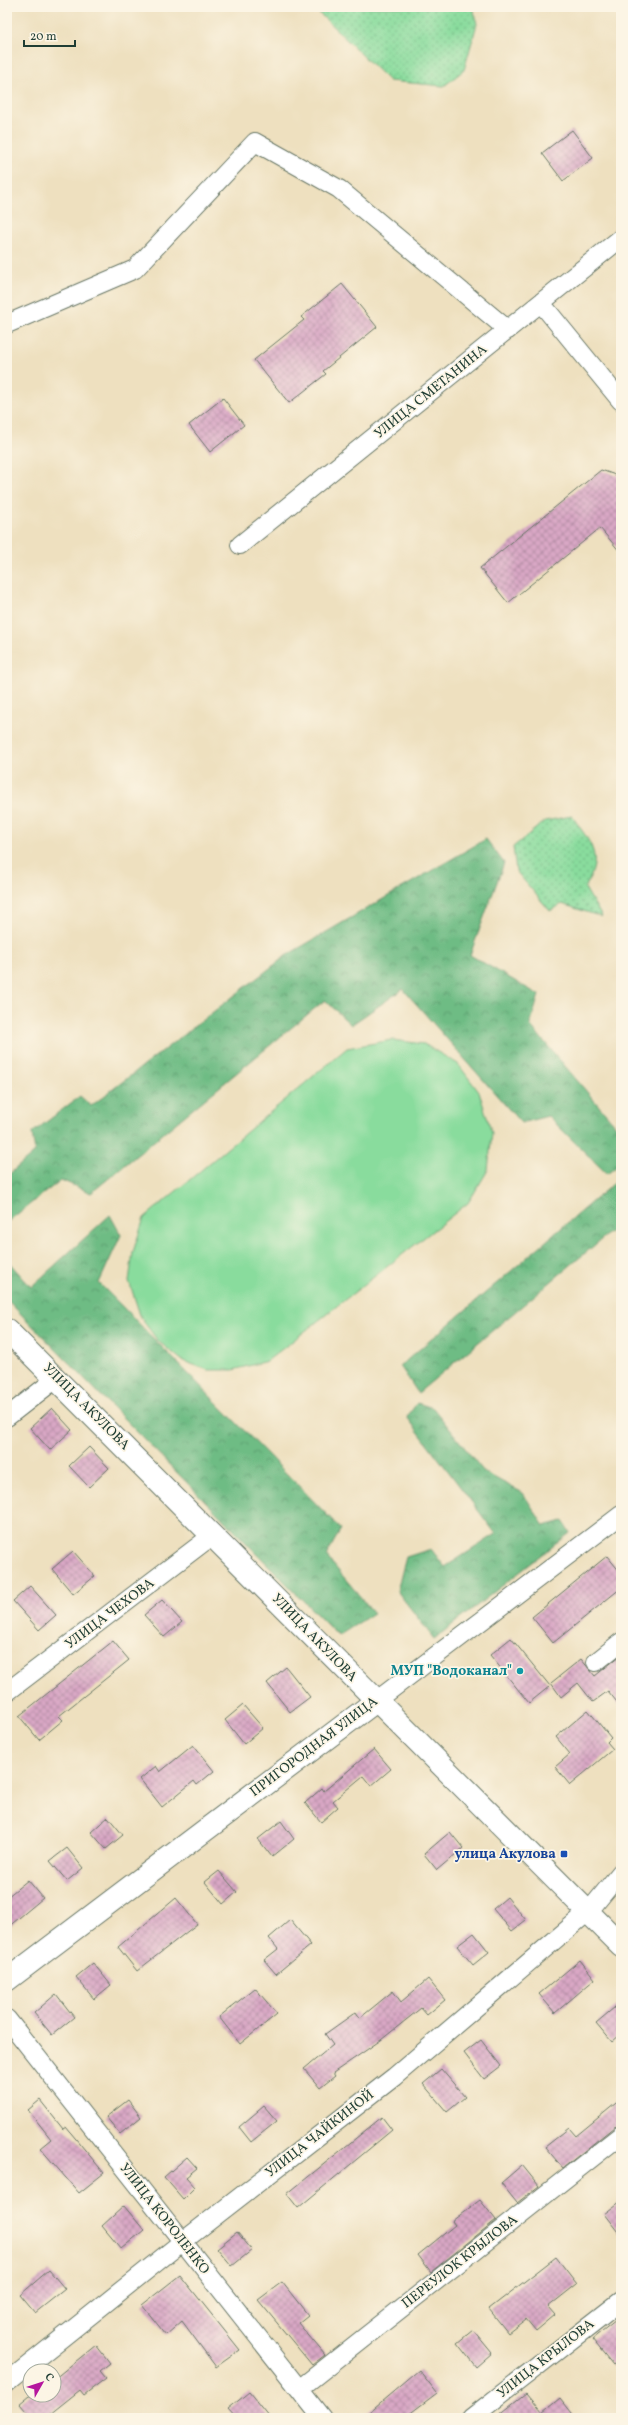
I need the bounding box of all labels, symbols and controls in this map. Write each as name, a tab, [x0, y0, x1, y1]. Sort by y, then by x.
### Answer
scale bar	[24, 22, 75, 48]
text: 20 m	[30, 29, 57, 45]
street label: УЛИЦА СМЕТАНИНА	[371, 340, 492, 443]
street label: УЛИЦА АКУЛОВА	[38, 1359, 134, 1455]
street label: УЛИЦА ЧЕХОВА	[61, 1574, 159, 1654]
street label: УЛИЦА АКУЛОВА	[267, 1590, 361, 1686]
place label: МУП "Водоканал"	[391, 1662, 512, 1681]
marker: МУП "Водоканал"	[515, 1666, 525, 1676]
street label: ПРИГОРОДНАЯ УЛИЦА	[246, 1692, 382, 1801]
place label: улица Акулова	[454, 1845, 556, 1864]
marker: улица Акулова	[559, 1849, 569, 1859]
street label: УЛИЦА ЧАЙКИНОЙ	[261, 2085, 378, 2182]
street label: УЛИЦА КОРОЛЕНКО	[115, 2159, 213, 2279]
street label: ПЕРЕУЛОК КРЫЛОВА	[398, 2211, 522, 2313]
street label: УЛИЦА КРЫЛОВА	[493, 2315, 599, 2403]
north arrow	[22, 2363, 62, 2403]
text: С	[41, 2370, 57, 2385]

